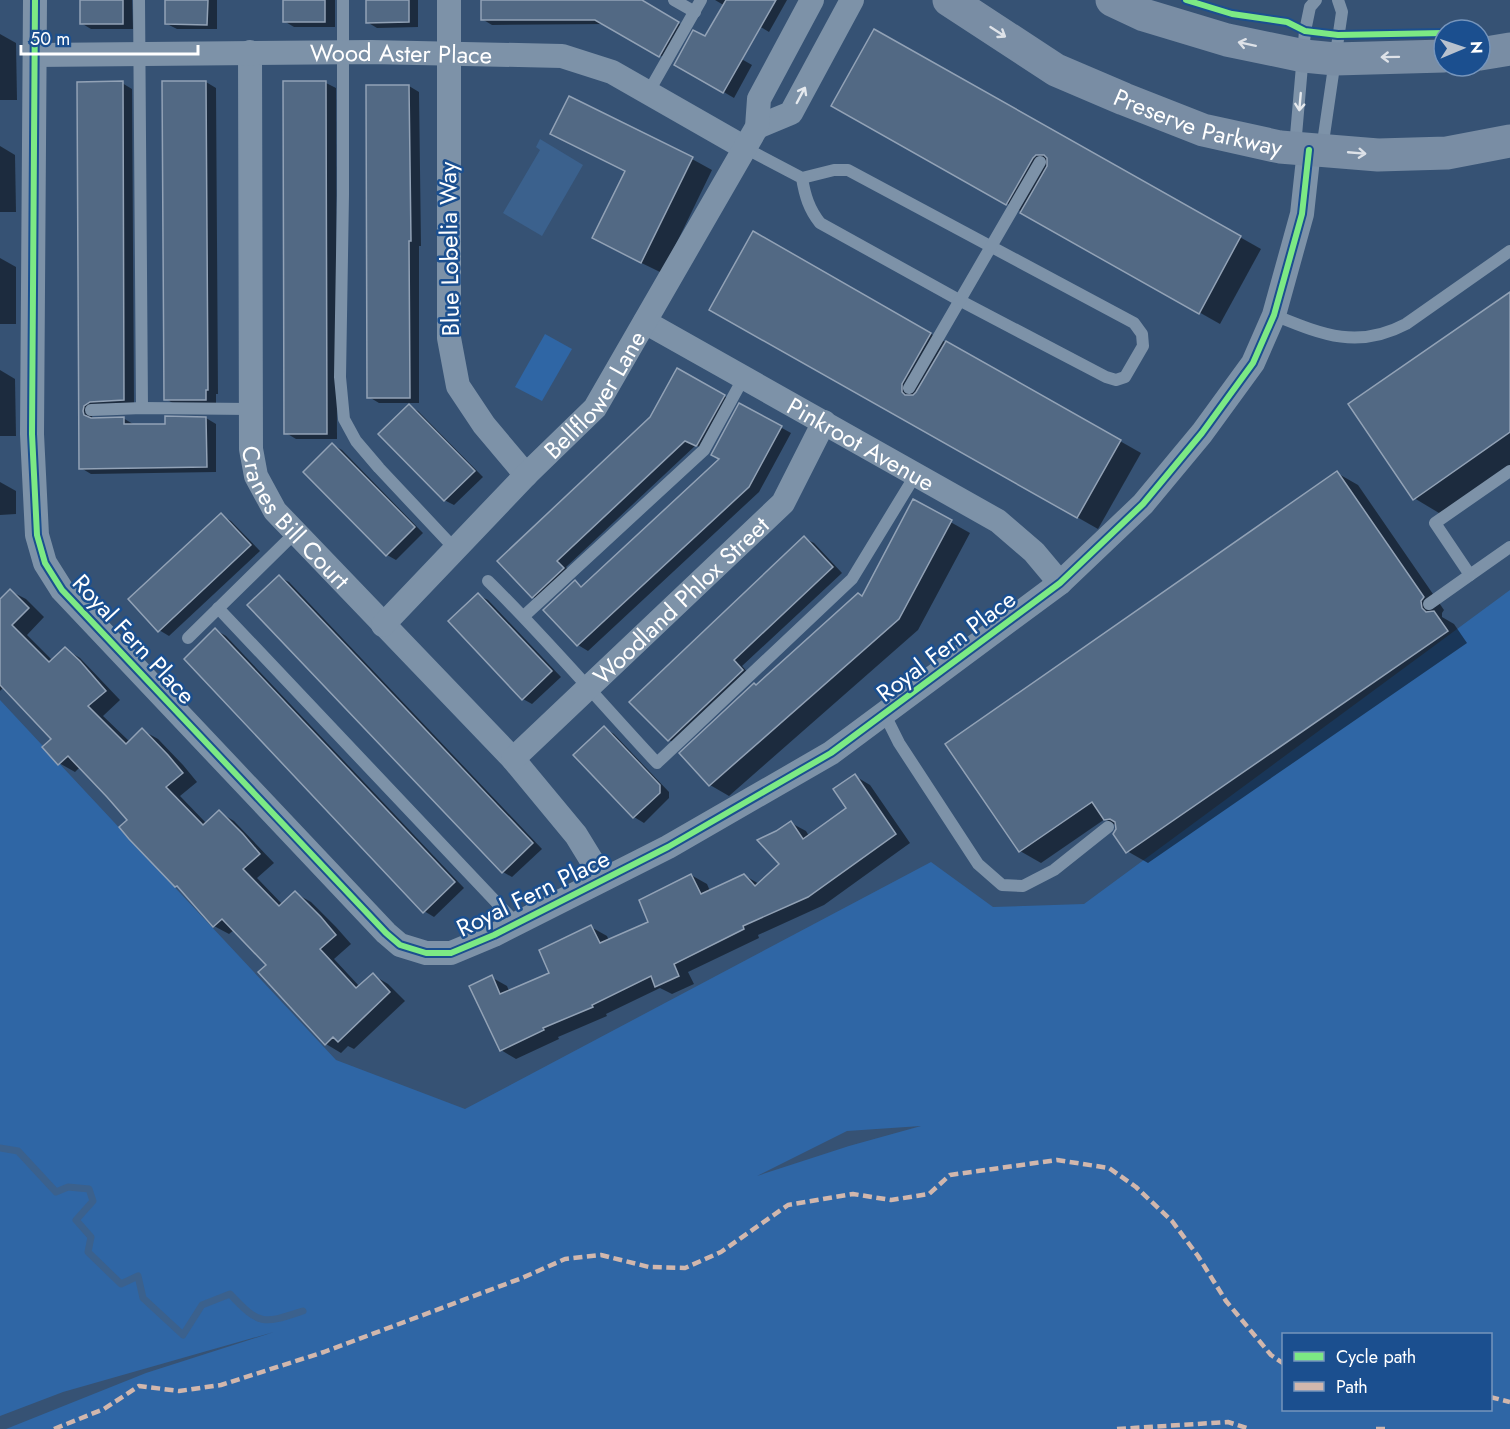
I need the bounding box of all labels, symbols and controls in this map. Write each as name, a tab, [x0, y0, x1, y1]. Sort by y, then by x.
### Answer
scale bar	[21, 18, 198, 56]
north arrow	[1432, 18, 1492, 78]
text: 50 m	[30, 26, 70, 52]
one-way arrow	[989, 26, 1006, 38]
street label: Wood Aster Place	[310, 34, 492, 72]
one-way arrow	[1237, 38, 1257, 49]
text: N	[1465, 41, 1488, 54]
one-way arrow	[1380, 52, 1400, 63]
street label: Preserve Parkway	[1108, 79, 1286, 165]
one-way arrow	[796, 86, 807, 104]
one-way arrow	[1294, 92, 1305, 112]
one-way arrow	[1346, 148, 1366, 159]
street label: Blue Lobelia Way	[430, 161, 468, 337]
street label: Bellflower Lane	[535, 324, 654, 467]
street label: Pinkroot Avenue	[781, 388, 941, 499]
street label: Cranes Bill Court	[233, 443, 358, 597]
street label: Woodland Phlox Street	[585, 508, 777, 692]
street label: Royal Fern Place	[64, 566, 204, 712]
street label: Royal Fern Place	[869, 582, 1023, 710]
street label: Royal Fern Place	[450, 841, 616, 945]
legend	[1282, 1333, 1492, 1411]
text: Cycle path	[1336, 1344, 1416, 1370]
text: Path	[1336, 1374, 1368, 1400]

